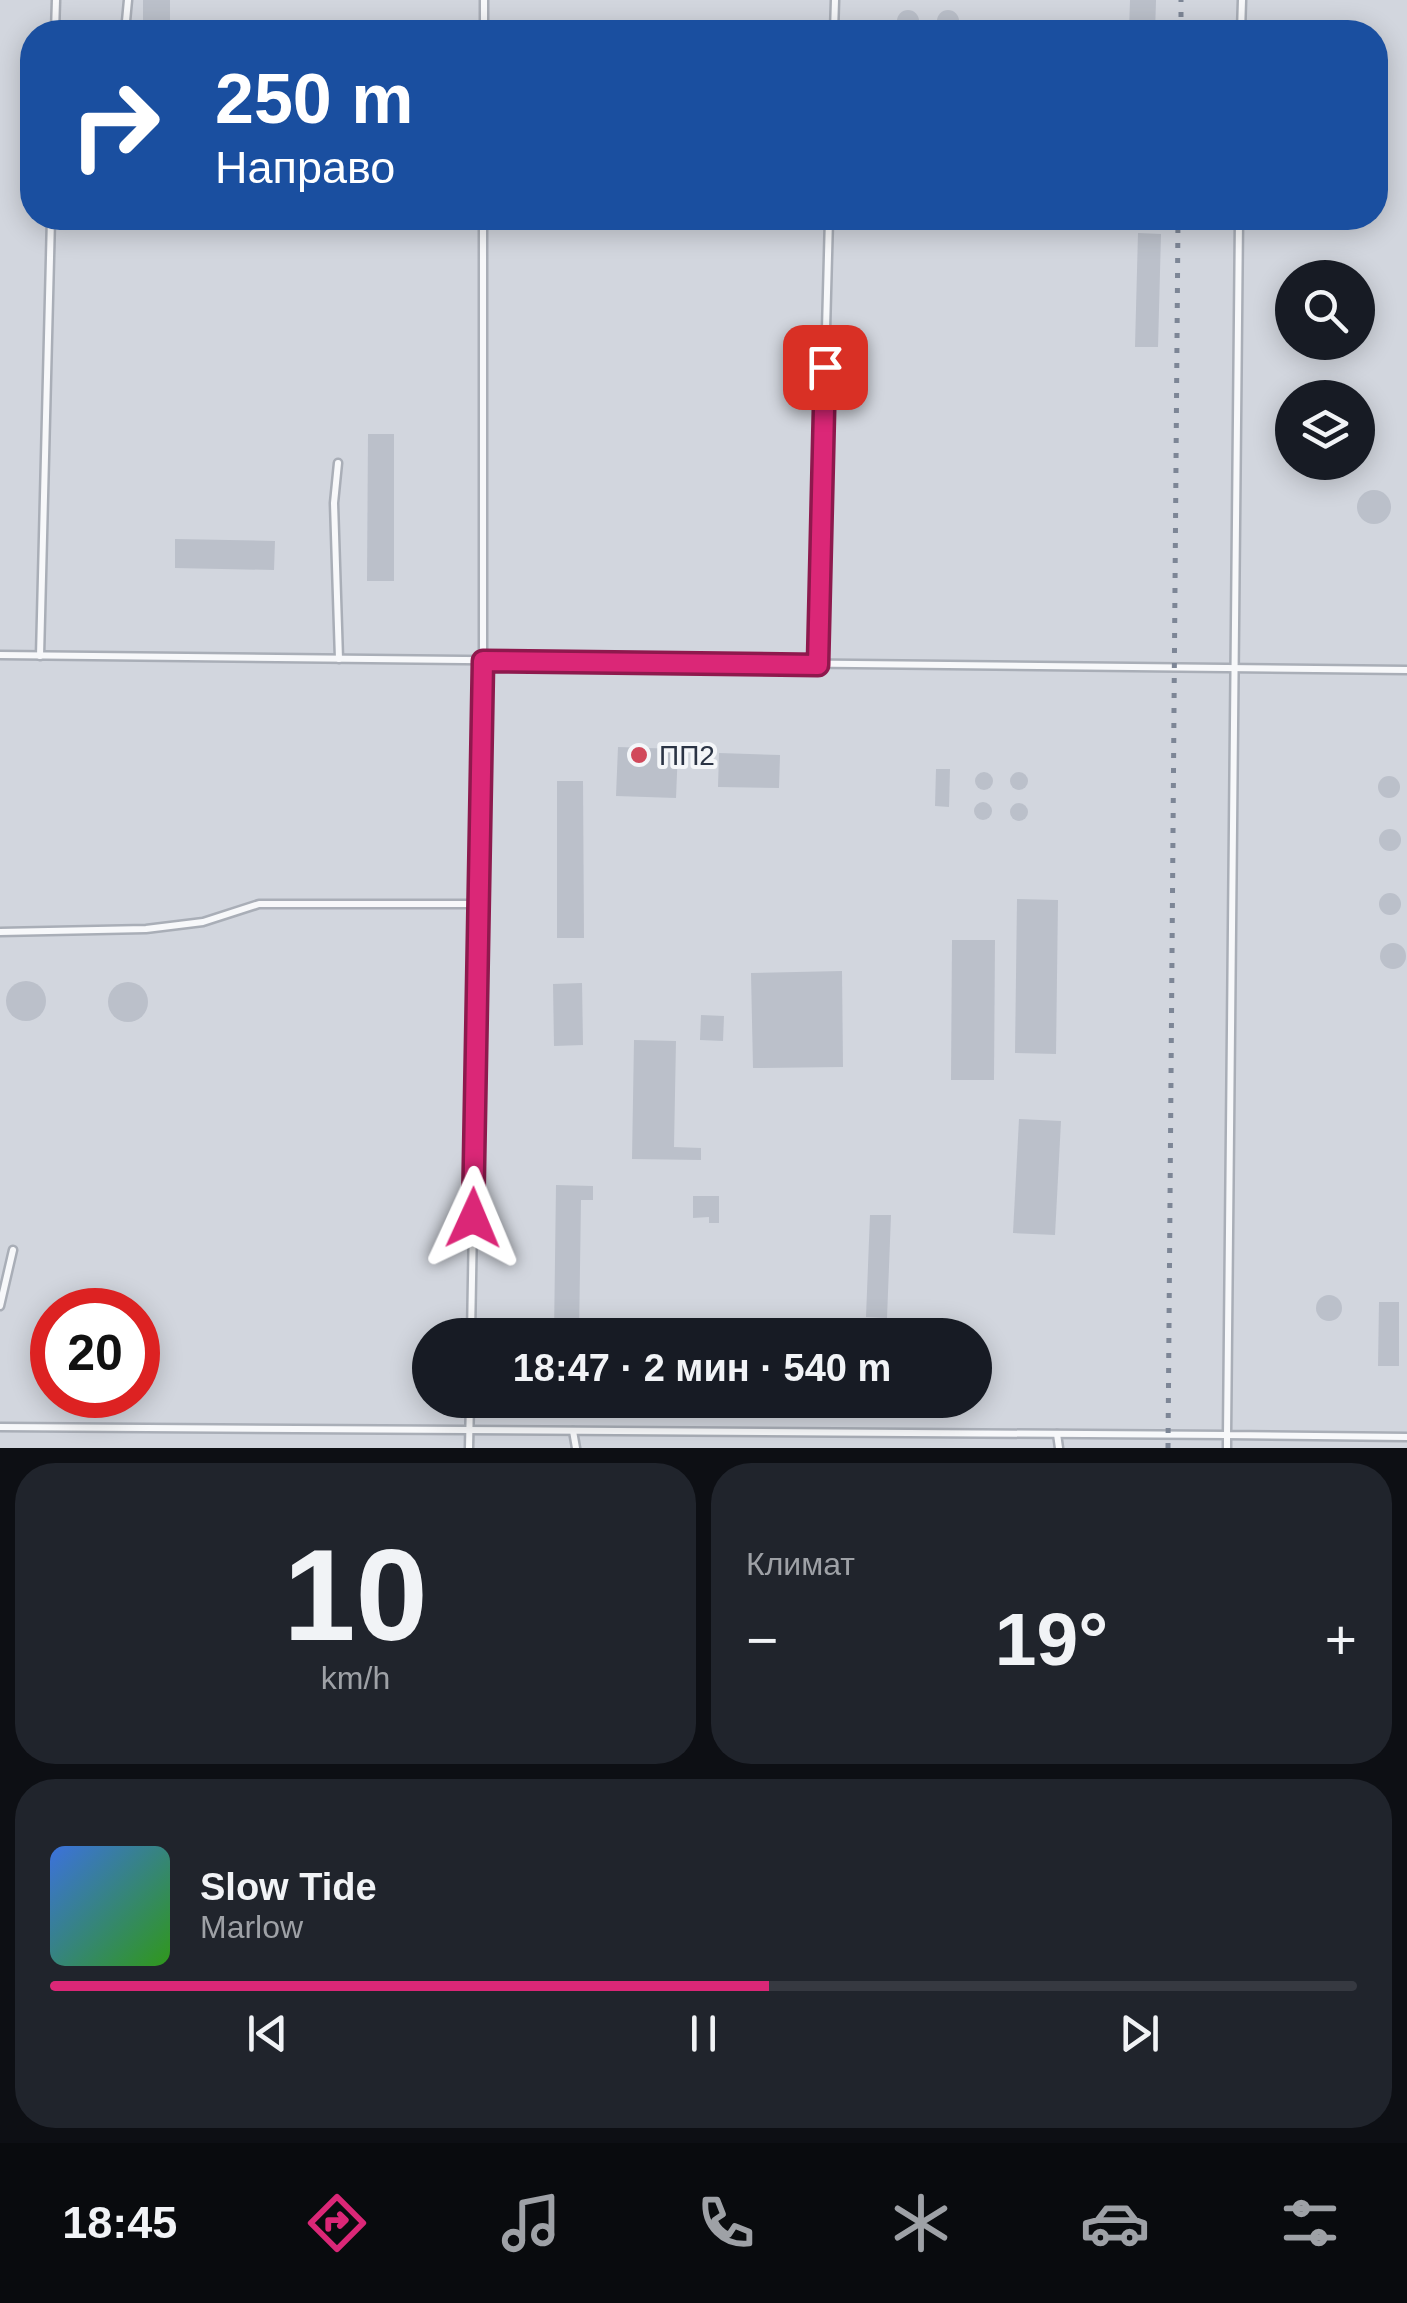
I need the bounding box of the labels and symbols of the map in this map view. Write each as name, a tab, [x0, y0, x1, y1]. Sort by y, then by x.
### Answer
pin	[783, 325, 868, 410]
place label: ПП2	[659, 740, 715, 771]
marker: ПП2	[628, 744, 650, 766]
position arrow	[421, 1166, 525, 1270]
speed limit sign: 20	[30, 1288, 160, 1418]

